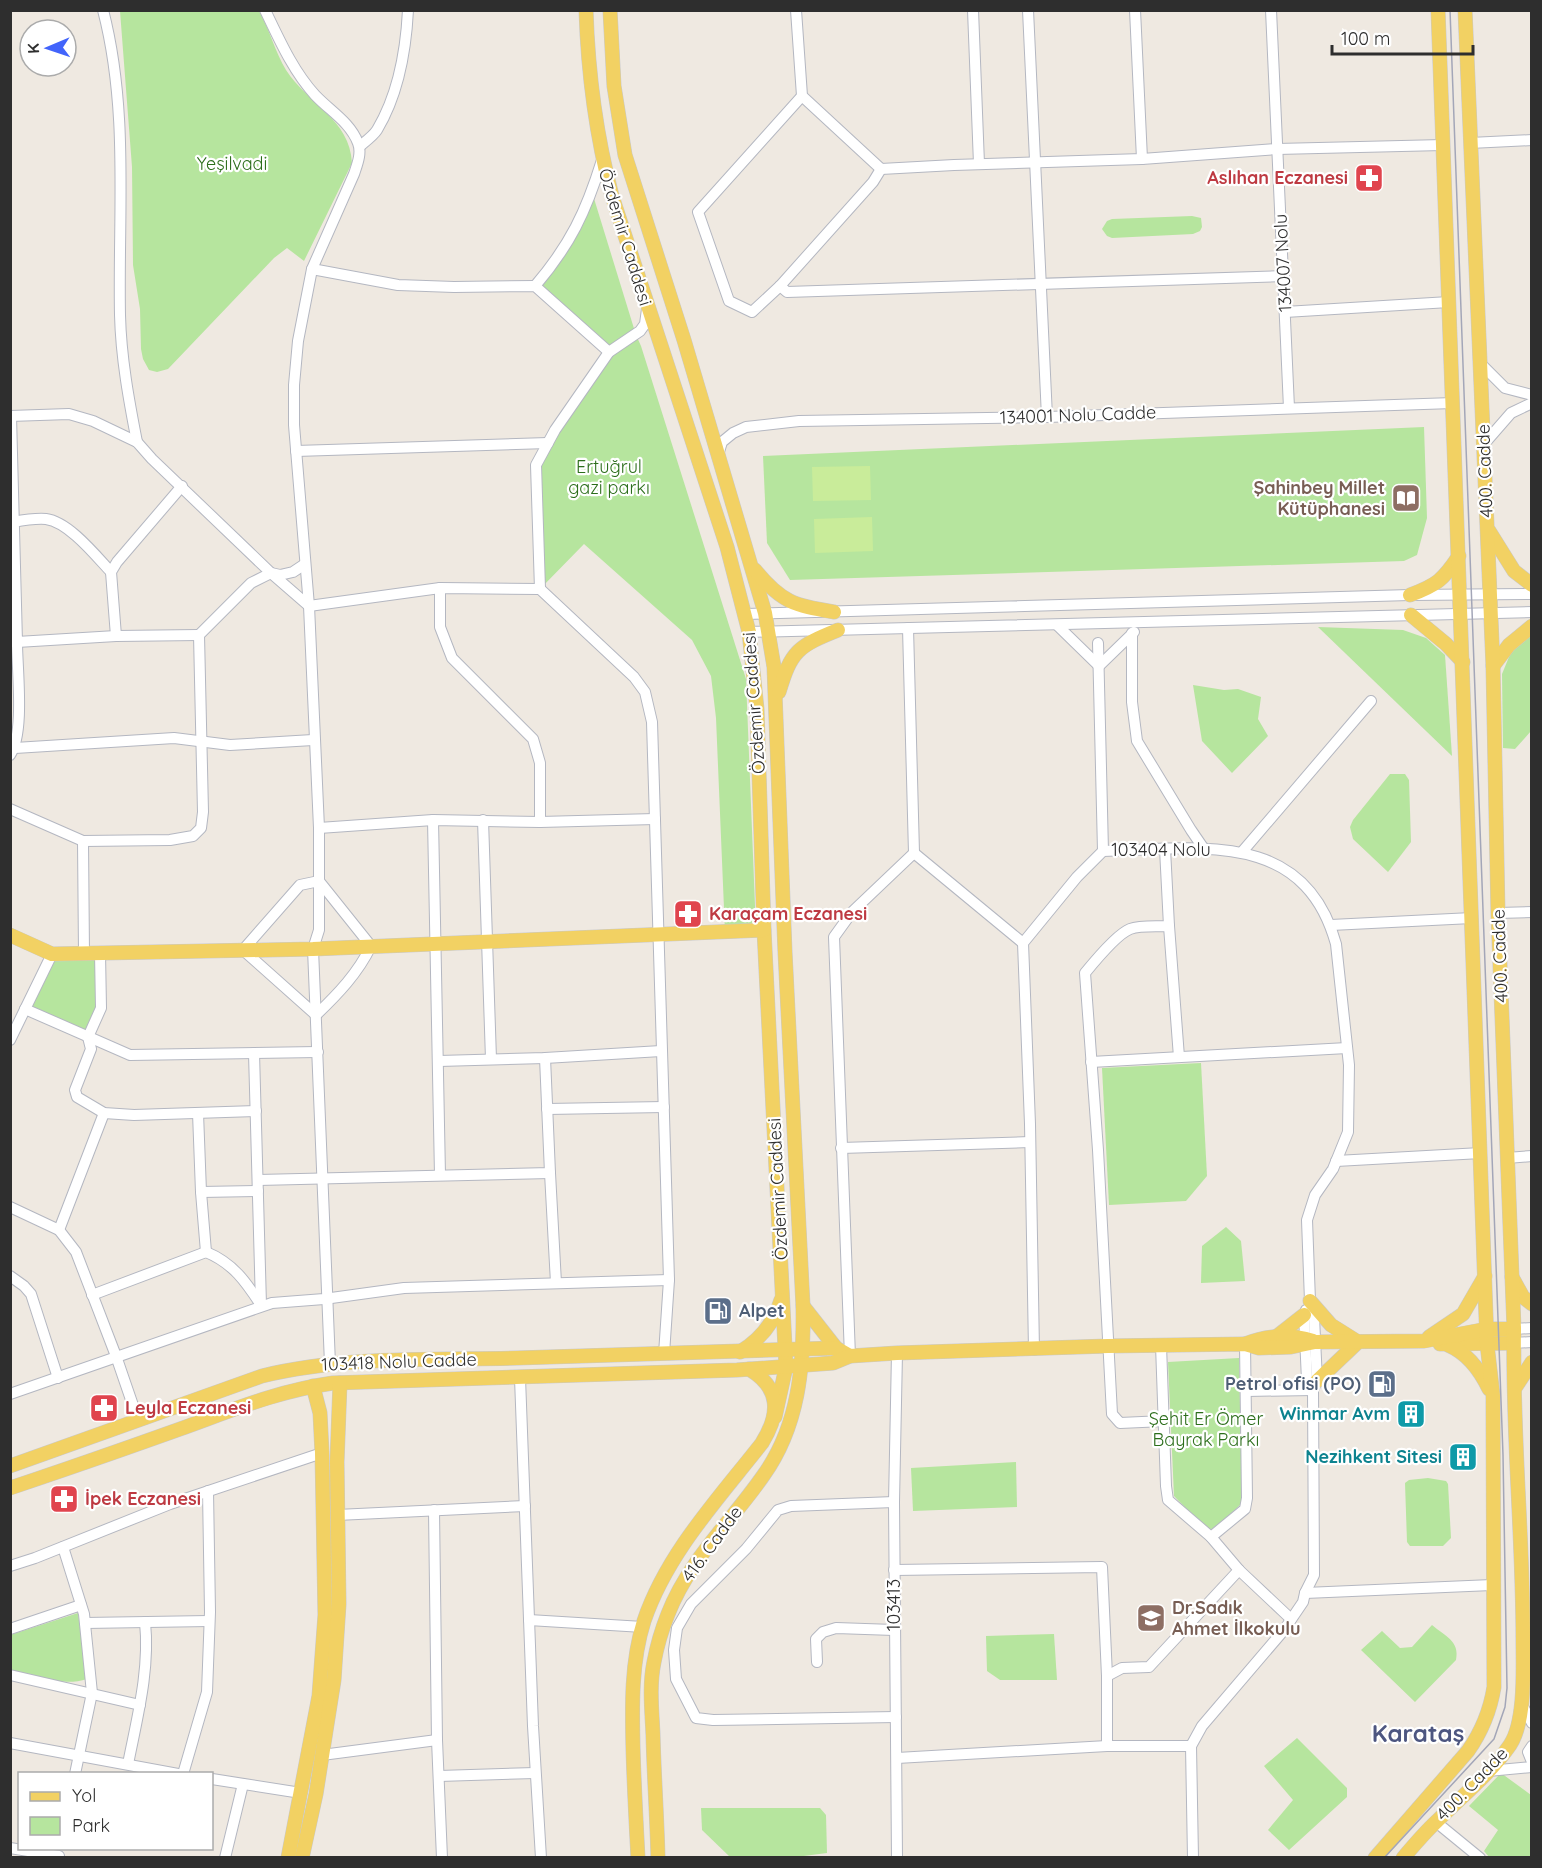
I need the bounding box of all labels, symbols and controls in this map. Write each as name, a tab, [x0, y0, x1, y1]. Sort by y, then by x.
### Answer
north arrow	[18, 18, 78, 78]
scale bar	[1332, 18, 1473, 56]
text: 100 m	[1341, 27, 1390, 50]
text: K	[23, 43, 43, 54]
park label: Yeşilvadi	[197, 152, 267, 175]
pharmacy icon: Aslıhan Eczanesi	[1353, 162, 1385, 194]
street label: Özdemir Caddesi	[594, 165, 657, 308]
place label: Aslıhan Eczanesi	[1207, 166, 1348, 189]
street label: 134007 Nolu	[1268, 213, 1297, 313]
street label: 134001 Nolu Cadde	[999, 400, 1157, 429]
street label: 400. Cadde	[1471, 424, 1498, 518]
park label: Ertuğrul gazi parkı	[568, 455, 650, 499]
place label: Şahinbey Millet Kütüphanesi	[1253, 476, 1385, 520]
library icon: Şahinbey Millet Kütüphanesi	[1390, 482, 1422, 514]
street label: Özdemir Caddesi	[737, 631, 770, 775]
street label: 103404 Nolu	[1111, 838, 1211, 861]
pharmacy icon: Karaçam Eczanesi	[672, 898, 704, 930]
place label: Karaçam Eczanesi	[709, 902, 867, 925]
street label: 400. Cadde	[1486, 909, 1513, 1003]
street label: Özdemir Caddesi	[762, 1117, 793, 1261]
fuel station icon: Alpet	[702, 1295, 734, 1327]
place label: Alpet	[739, 1299, 785, 1322]
street label: 103418 Nolu Cadde	[321, 1347, 477, 1376]
fuel station icon: Petrol ofisi (PO)	[1366, 1368, 1398, 1400]
place label: Petrol ofisi (PO)	[1225, 1372, 1361, 1395]
pharmacy icon: Leyla Eczanesi	[88, 1392, 120, 1424]
place label: Leyla Eczanesi	[125, 1396, 251, 1419]
building icon: Winmar Avm	[1395, 1398, 1427, 1430]
place label: Winmar Avm	[1280, 1402, 1390, 1425]
park label: Şehit Er Ömer Bayrak Parkı	[1149, 1407, 1263, 1451]
building icon: Nezihkent Sitesi	[1447, 1441, 1479, 1473]
place label: Nezihkent Sitesi	[1305, 1445, 1442, 1468]
pharmacy icon: İpek Eczanesi	[48, 1483, 80, 1515]
place label: İpek Eczanesi	[85, 1487, 201, 1510]
street label: 416. Cadde	[676, 1501, 747, 1586]
street label: 103413	[882, 1579, 905, 1631]
place label: Dr.Sadık Ahmet İlkokulu	[1172, 1596, 1301, 1640]
school or university icon: Dr.Sadık Ahmet İlkokulu	[1135, 1602, 1167, 1634]
district label: Karataş	[1372, 1718, 1464, 1748]
street label: 400. Cadde	[1431, 1742, 1512, 1825]
legend	[18, 1772, 213, 1850]
text: Yol	[72, 1784, 96, 1807]
text: Park	[72, 1814, 110, 1837]

